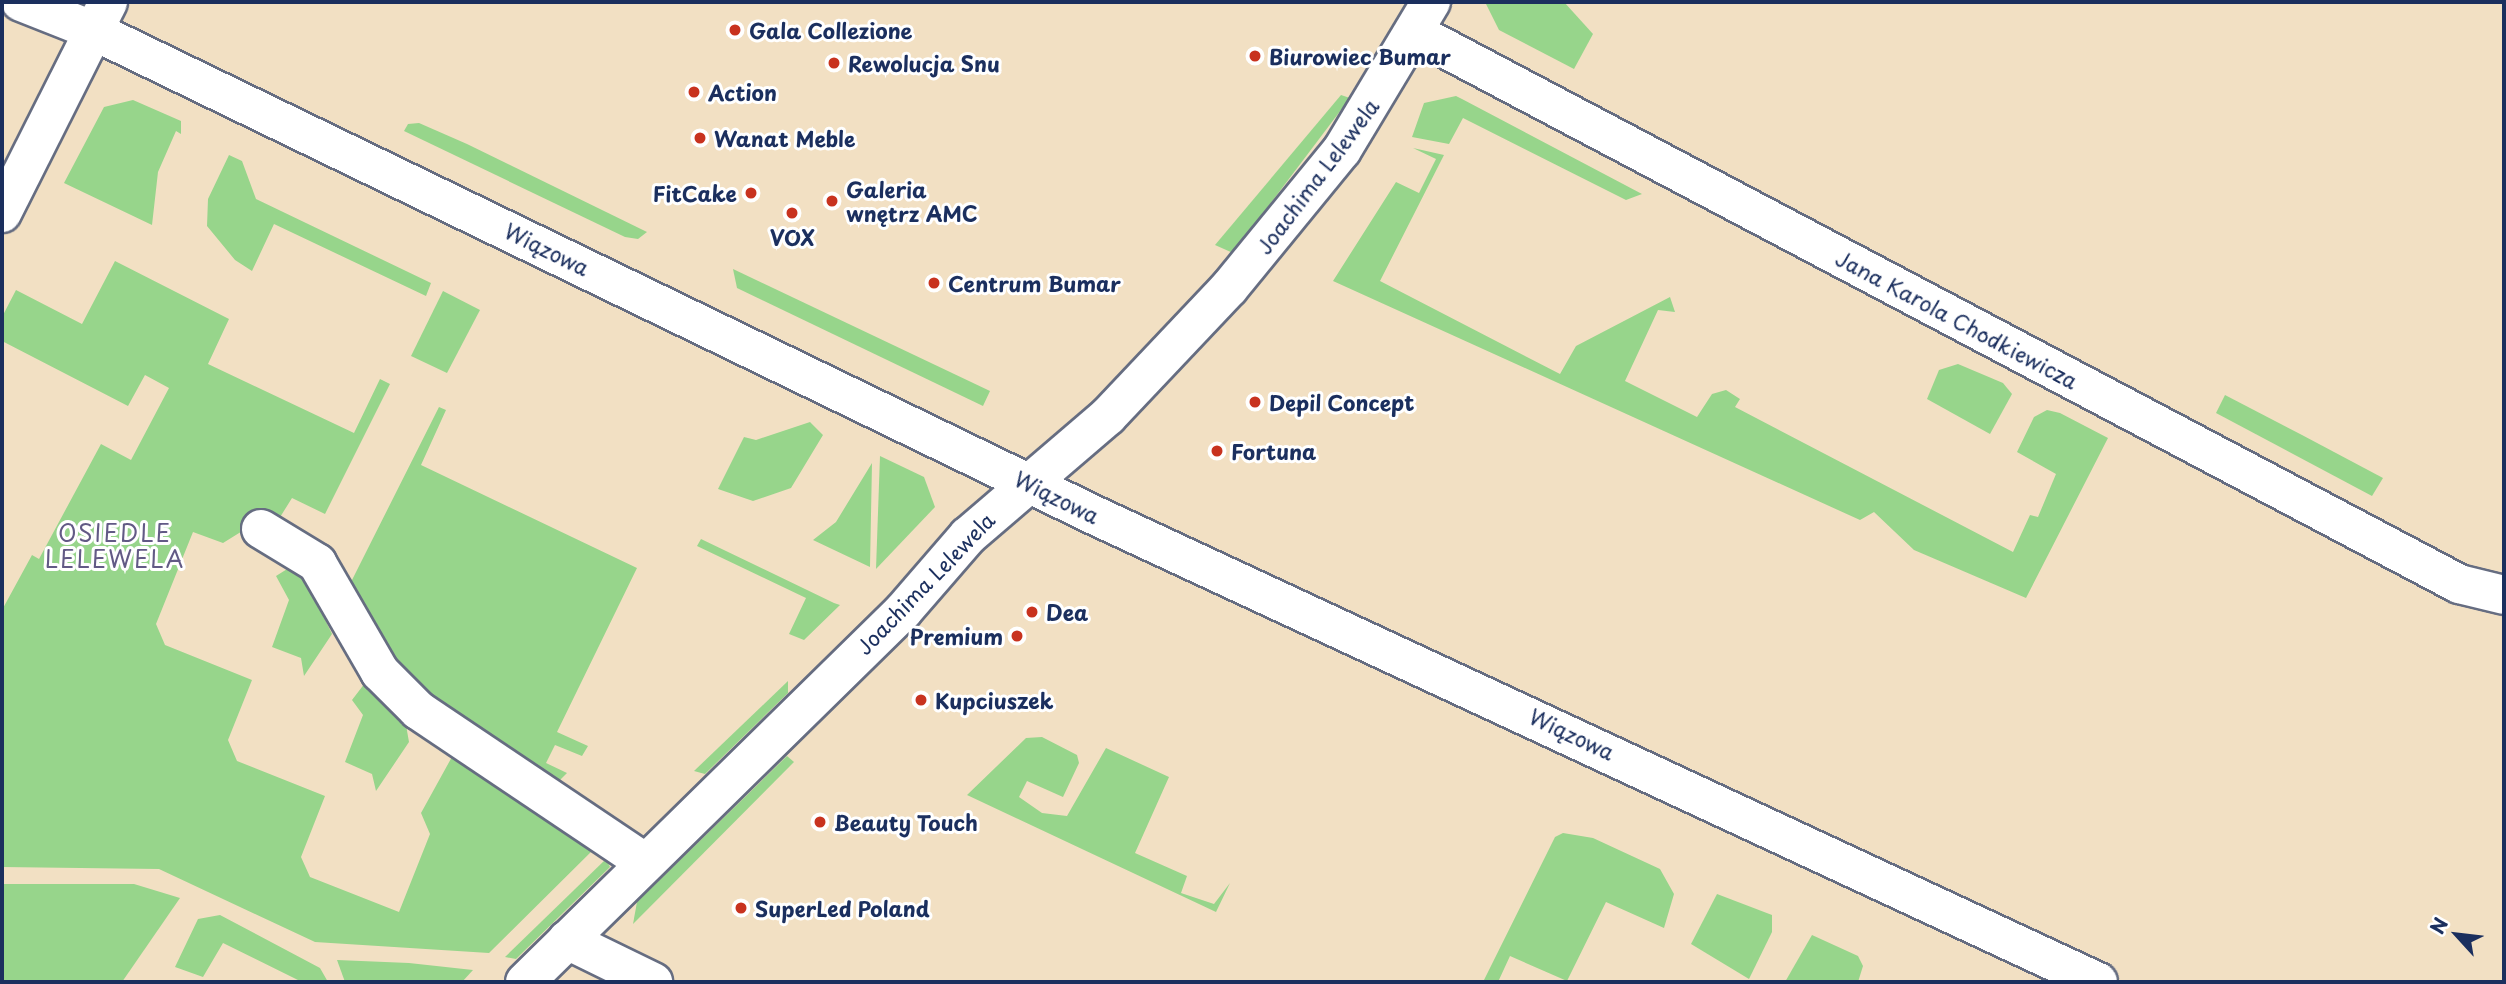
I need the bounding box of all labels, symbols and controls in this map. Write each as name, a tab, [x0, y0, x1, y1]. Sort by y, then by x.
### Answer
place label: Gala Collezione	[749, 17, 913, 43]
marker: Gala Collezione	[727, 22, 743, 38]
place label: Biurowiec Bumar	[1269, 43, 1451, 69]
marker: Biurowiec Bumar	[1247, 48, 1263, 64]
place label: Rewolucja Snu	[848, 50, 1000, 76]
marker: Rewolucja Snu	[826, 55, 842, 71]
place label: Action	[708, 79, 777, 105]
marker: Action	[686, 84, 702, 100]
street label: Joachima Lelewela	[1250, 93, 1384, 259]
place label: Wanat Meble	[714, 125, 854, 151]
marker: Wanat Meble	[692, 130, 708, 146]
place label: Galeria wnętrz AMC	[846, 176, 979, 226]
place label: FitCake	[653, 180, 737, 206]
marker: FitCake	[743, 185, 759, 201]
marker: Galeria wnętrz AMC	[824, 193, 840, 209]
marker: VOX	[784, 205, 800, 221]
street label: Wiązowa	[501, 218, 593, 280]
place label: VOX	[770, 224, 814, 250]
street label: Jana Karola Chodkiewicza	[1833, 245, 2081, 393]
place label: Centrum Bumar	[948, 270, 1121, 296]
marker: Centrum Bumar	[926, 275, 942, 291]
place label: Depil Concept	[1269, 389, 1416, 415]
marker: Depil Concept	[1247, 394, 1263, 410]
place label: Fortuna	[1231, 438, 1316, 464]
marker: Fortuna	[1209, 443, 1225, 459]
street label: Wiązowa	[1011, 466, 1103, 528]
street label: Joachima Lelewela	[850, 506, 1000, 660]
district label: OSIEDLE LELEWELA	[47, 519, 183, 573]
place label: Dea	[1046, 599, 1088, 625]
marker: Dea	[1024, 604, 1040, 620]
place label: Premium	[910, 623, 1003, 649]
marker: Premium	[1009, 628, 1025, 644]
place label: Kupciuszek	[935, 687, 1054, 713]
marker: Kupciuszek	[913, 692, 929, 708]
street label: Wiązowa	[1525, 703, 1619, 765]
place label: Beauty Touch	[834, 809, 978, 835]
marker: Beauty Touch	[812, 814, 828, 830]
place label: SuperLed Poland	[755, 895, 931, 921]
marker: SuperLed Poland	[733, 900, 749, 916]
north arrow	[2422, 900, 2492, 970]
text: N	[2422, 912, 2454, 939]

